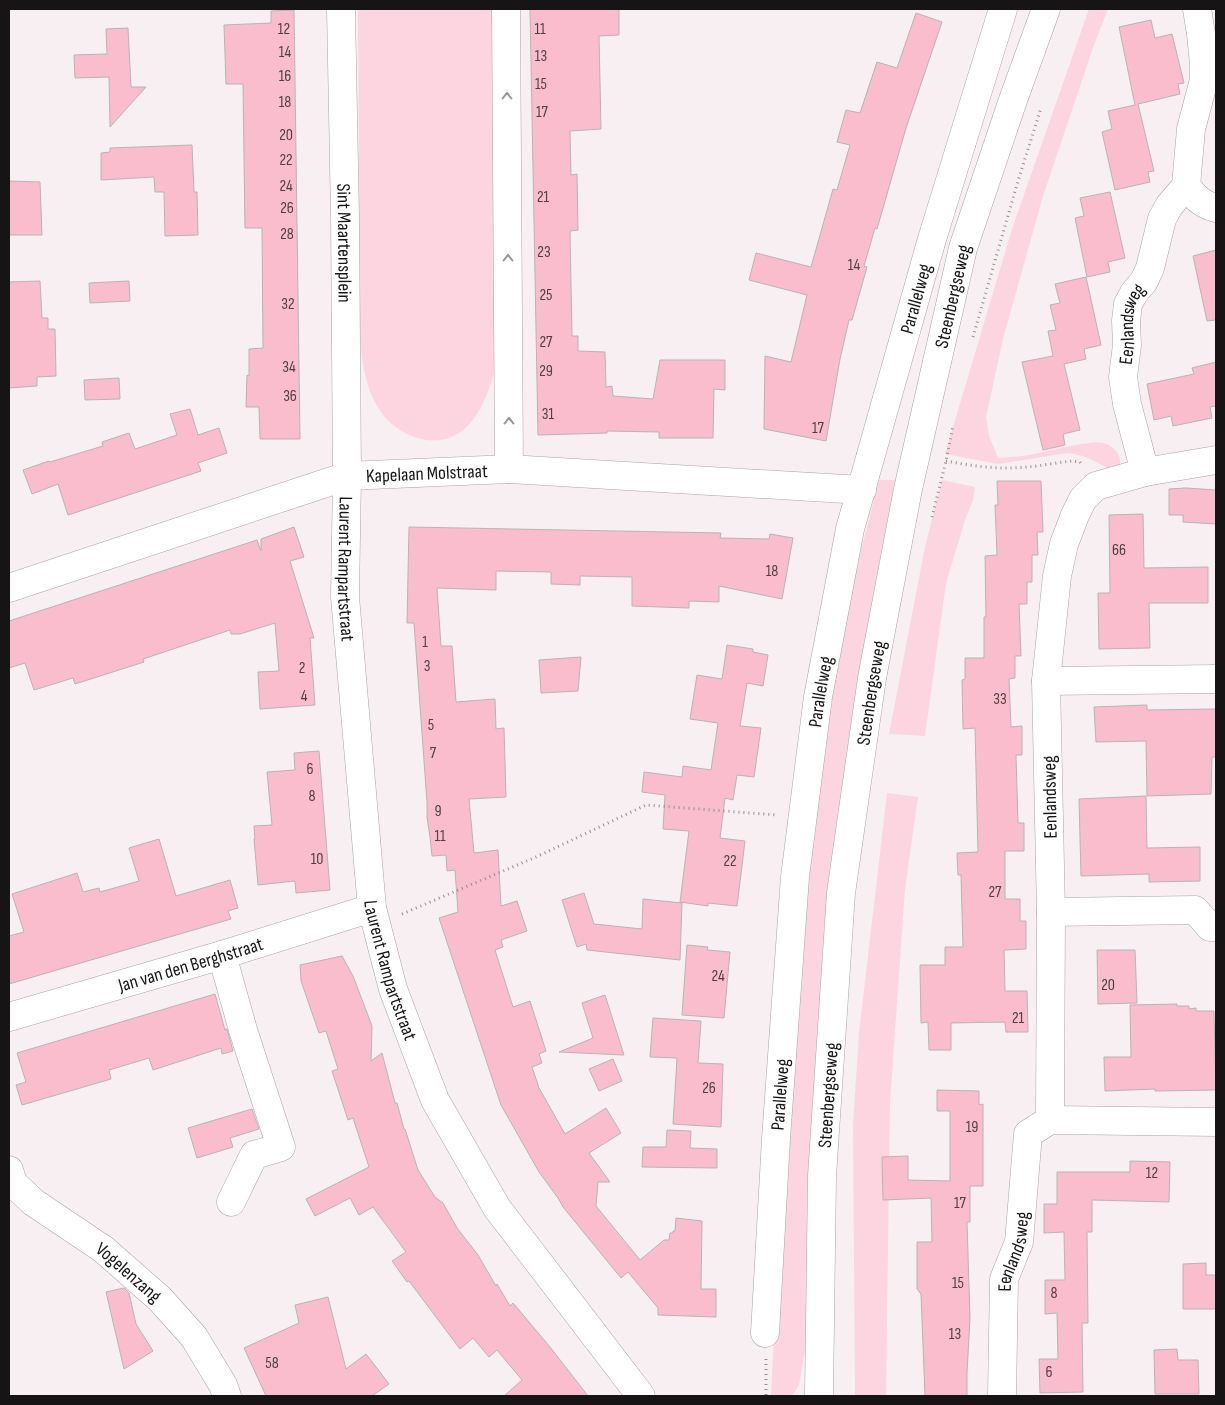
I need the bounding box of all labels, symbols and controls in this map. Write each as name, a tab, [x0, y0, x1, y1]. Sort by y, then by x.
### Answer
house number: 12	[278, 20, 290, 39]
house number: 11	[534, 20, 546, 39]
house number: 14	[279, 43, 291, 62]
house number: 13	[535, 47, 547, 66]
house number: 16	[279, 67, 291, 86]
house number: 15	[535, 75, 547, 94]
one-way arrow	[502, 91, 512, 99]
house number: 18	[279, 93, 291, 112]
house number: 17	[536, 103, 549, 122]
house number: 20	[279, 126, 293, 145]
house number: 22	[279, 151, 293, 170]
house number: 24	[279, 177, 293, 196]
street label: Sint Maartensplein	[331, 183, 356, 303]
house number: 21	[537, 188, 550, 207]
house number: 26	[280, 199, 294, 218]
house number: 28	[280, 225, 294, 244]
street label: Steenbergseweg	[931, 242, 976, 351]
house number: 23	[537, 243, 551, 262]
one-way arrow	[503, 254, 513, 262]
house number: 14	[848, 256, 860, 275]
street label: Parallelweg	[896, 261, 938, 337]
street label: Eenlandsweg	[1115, 279, 1151, 366]
house number: 25	[539, 286, 553, 305]
house number: 32	[281, 295, 295, 314]
house number: 27	[539, 333, 553, 352]
house number: 34	[282, 358, 296, 377]
house number: 29	[539, 362, 553, 381]
house number: 36	[283, 387, 297, 406]
house number: 31	[542, 405, 555, 424]
one-way arrow	[504, 416, 514, 424]
house number: 17	[812, 419, 825, 438]
street label: Kapelaan Molstraat	[366, 460, 488, 488]
street label: Laurent Rampartstraat	[332, 496, 359, 643]
house number: 66	[1112, 541, 1126, 560]
house number: 18	[766, 562, 778, 581]
house number: 1	[422, 633, 428, 652]
street label: Steenbergseweg	[852, 639, 892, 747]
street label: Parallelweg	[804, 654, 839, 729]
house number: 3	[424, 657, 430, 676]
house number: 2	[299, 659, 305, 678]
house number: 4	[301, 687, 308, 706]
house number: 33	[993, 690, 1007, 709]
house number: 5	[428, 716, 434, 735]
house number: 7	[430, 744, 437, 763]
street label: Eenlandsweg	[1038, 755, 1063, 839]
house number: 6	[306, 760, 314, 779]
house number: 8	[308, 787, 316, 806]
house number: 9	[434, 802, 442, 821]
house number: 11	[434, 827, 446, 846]
house number: 10	[311, 850, 323, 869]
house number: 22	[723, 852, 737, 871]
house number: 27	[988, 883, 1002, 902]
street label: Laurent Rampartstraat	[358, 899, 421, 1044]
street label: Jan van den Berghstraat	[115, 933, 266, 998]
house number: 24	[711, 967, 725, 986]
house number: 20	[1101, 976, 1115, 995]
house number: 21	[1012, 1009, 1025, 1028]
street label: Steenbergseweg	[814, 1041, 844, 1149]
street label: Parallelweg	[767, 1058, 795, 1131]
house number: 26	[702, 1079, 716, 1098]
house number: 19	[966, 1118, 978, 1137]
house number: 12	[1146, 1164, 1158, 1183]
house number: 17	[954, 1194, 967, 1213]
street label: Eenlandsweg	[994, 1210, 1035, 1292]
street label: Vogelenzang	[91, 1238, 166, 1308]
house number: 15	[952, 1274, 964, 1293]
house number: 8	[1050, 1284, 1058, 1303]
house number: 13	[949, 1325, 961, 1344]
house number: 58	[265, 1354, 279, 1373]
house number: 6	[1045, 1363, 1053, 1382]

